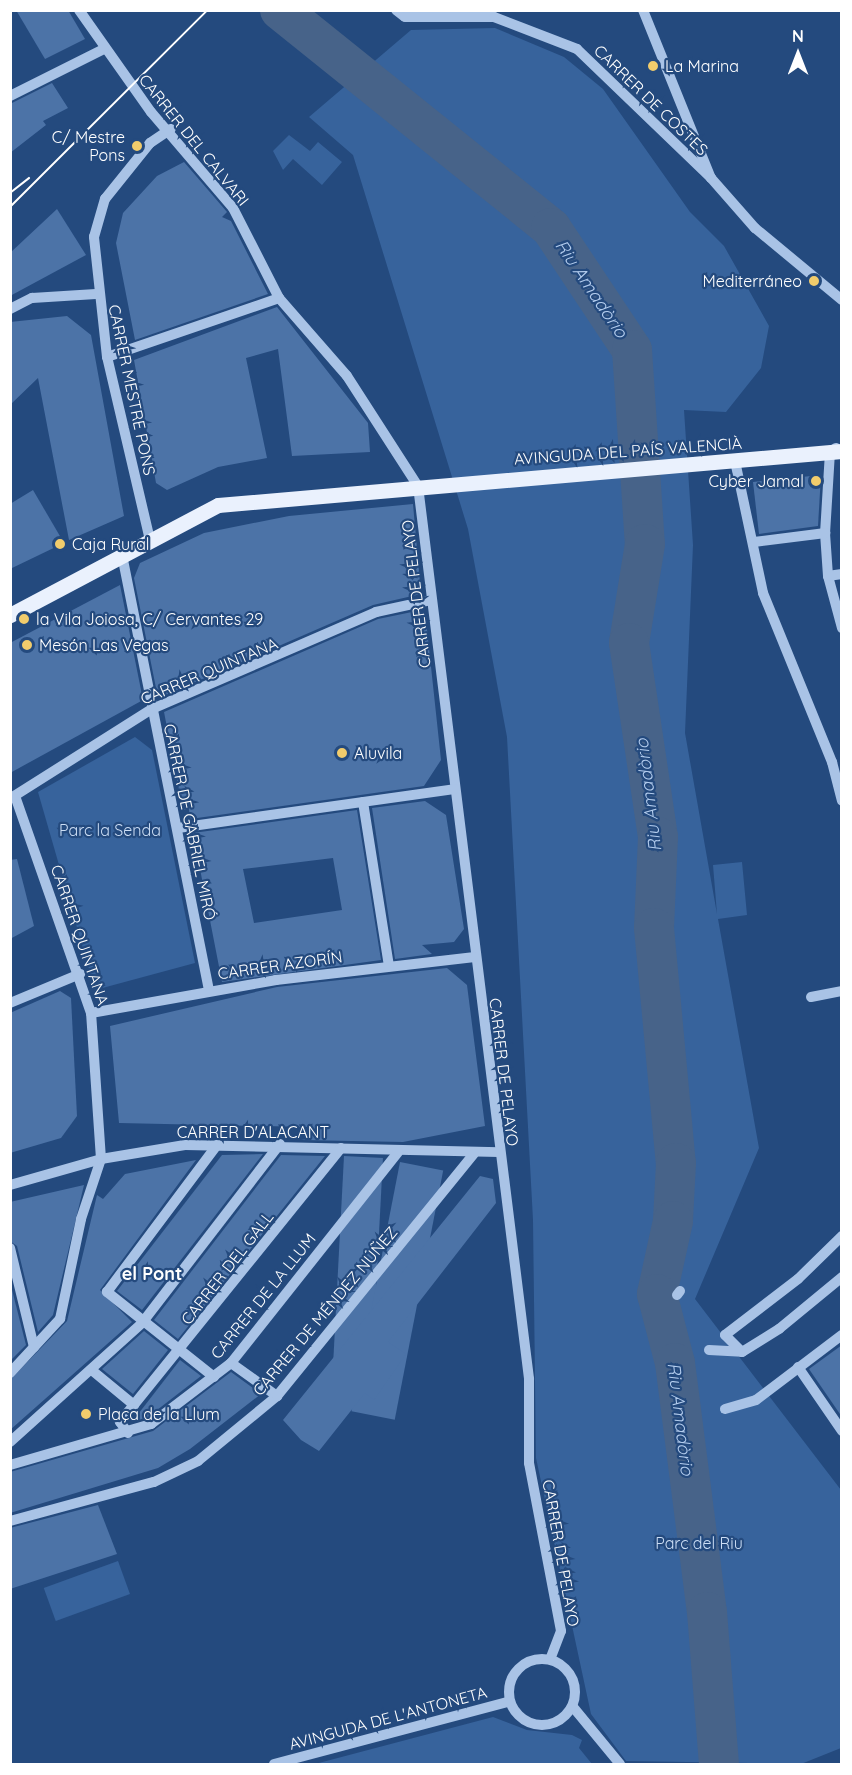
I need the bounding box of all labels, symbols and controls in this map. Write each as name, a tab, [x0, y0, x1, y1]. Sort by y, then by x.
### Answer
north arrow	[768, 24, 828, 84]
text: N	[792, 26, 804, 46]
street label: CARRER DE COSTES	[590, 41, 712, 159]
place label: La Marina	[665, 56, 739, 76]
marker: La Marina	[646, 59, 660, 73]
street label: CARRER DEL CALVARI	[135, 70, 253, 210]
place label: C/ Mestre Pons	[52, 127, 125, 165]
marker: C/ Mestre Pons	[130, 139, 144, 153]
water label: Riu Amadòrio	[550, 236, 632, 342]
place label: Mediterráneo	[702, 271, 802, 291]
marker: Mediterráneo	[807, 274, 821, 288]
street label: CARRER MESTRE PONS	[105, 303, 159, 477]
street label: AVINGUDA DEL PAÍS VALENCIÀ	[513, 433, 743, 469]
place label: Cyber Jamal	[708, 471, 804, 491]
marker: Cyber Jamal	[809, 474, 823, 488]
street label: CARRER DE PELAYO	[397, 519, 435, 669]
place label: Caja Rural	[72, 534, 150, 554]
marker: Caja Rural	[53, 537, 67, 551]
place label: la Vila Joiosa, C/ Cervantes 29	[36, 609, 263, 629]
marker: la Vila Joiosa, C/ Cervantes 29	[17, 612, 31, 626]
street label: CARRER QUINTANA	[138, 633, 280, 709]
place label: Mesón Las Vegas	[39, 635, 168, 655]
marker: Mesón Las Vegas	[20, 638, 34, 652]
street label: CARRER DE GABRIEL MIRÓ	[160, 722, 220, 922]
water label: Riu Amadòrio	[631, 737, 667, 853]
place label: Aluvila	[354, 743, 402, 763]
marker: Aluvila	[335, 746, 349, 760]
park label: Parc la Senda	[59, 820, 161, 840]
street label: CARRER QUINTANA	[47, 862, 113, 1008]
street label: CARRER AZORÍN	[216, 947, 344, 983]
street label: CARRER DE PELAYO	[485, 997, 523, 1147]
street label: CARRER D'ALACANT	[177, 1122, 329, 1142]
street label: CARRER DEL GALL	[177, 1208, 277, 1328]
street label: CARRER DE MÉNDEZ NÚÑEZ	[249, 1223, 401, 1399]
street label: CARRER DE LA LLUM	[206, 1229, 320, 1363]
district label: el Pont	[122, 1263, 182, 1285]
water label: Riu Amadòrio	[662, 1361, 698, 1477]
place label: Plaça de la Llum	[98, 1404, 220, 1424]
marker: Plaça de la Llum	[79, 1407, 93, 1421]
street label: CARRER DE PELAYO	[539, 1478, 583, 1628]
park label: Parc del Riu	[655, 1533, 743, 1553]
street label: AVINGUDA DE L'ANTONETA	[287, 1682, 489, 1754]

